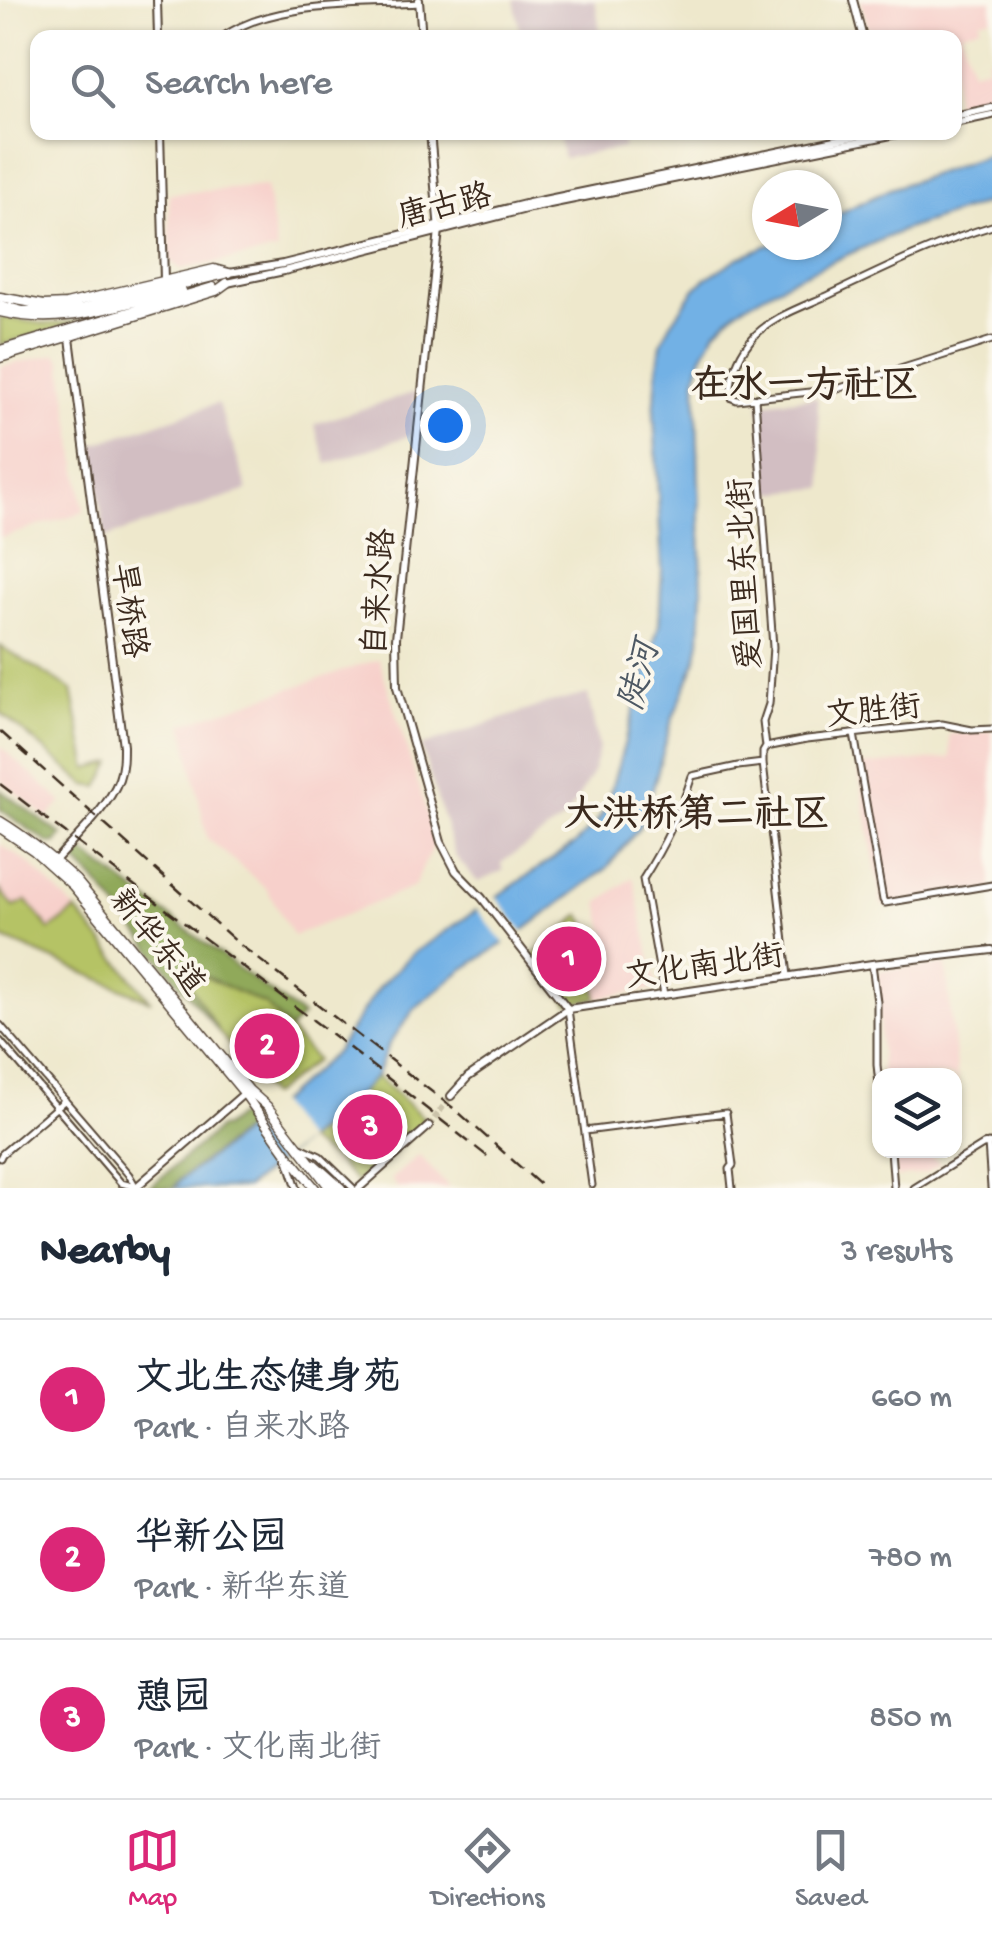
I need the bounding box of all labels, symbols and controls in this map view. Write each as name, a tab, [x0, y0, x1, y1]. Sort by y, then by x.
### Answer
search box	[30, 30, 962, 140]
icon: search	[65, 58, 120, 113]
text: Search here	[145, 63, 332, 107]
north arrow	[752, 170, 842, 260]
street label: 唐古路	[394, 177, 496, 239]
district label: 在水一方社区	[691, 364, 919, 411]
your location	[420, 400, 471, 451]
street label: 爱国里东北街	[722, 477, 772, 671]
street label: 自来水路	[357, 527, 405, 658]
street label: 旱桥路	[101, 560, 154, 661]
water label: 陡河	[612, 632, 672, 716]
street label: 文胜街	[824, 689, 923, 738]
district label: 大洪桥第二社区	[564, 793, 830, 840]
street label: 新华东道	[99, 882, 212, 1005]
pin: 1	[536, 922, 602, 996]
street label: 文化南北街	[623, 937, 787, 999]
pin: 2	[234, 1008, 300, 1084]
map controls	[872, 1068, 962, 1158]
button: layers	[872, 1068, 962, 1158]
pin: 3	[338, 1090, 402, 1164]
text: Nearby	[40, 1229, 170, 1278]
text: 3 results	[841, 1234, 952, 1272]
text: 文北生态健身苑	[135, 1359, 401, 1403]
text: 1	[66, 1380, 79, 1418]
text: 660 m	[871, 1380, 952, 1418]
text: Park · 自来水路	[135, 1411, 349, 1449]
text: 华新公园	[135, 1519, 287, 1563]
text: 2	[65, 1540, 80, 1578]
text: 780 m	[869, 1540, 952, 1578]
text: Park · 新华东道	[135, 1571, 349, 1609]
text: 憩园	[135, 1679, 211, 1723]
text: 3	[64, 1700, 81, 1738]
text: 850 m	[869, 1700, 952, 1738]
text: Park · 文化南北街	[135, 1731, 381, 1769]
tab: Map	[125, 1823, 180, 1916]
tab: Directions	[431, 1823, 545, 1916]
tab: Saved	[795, 1823, 867, 1916]

